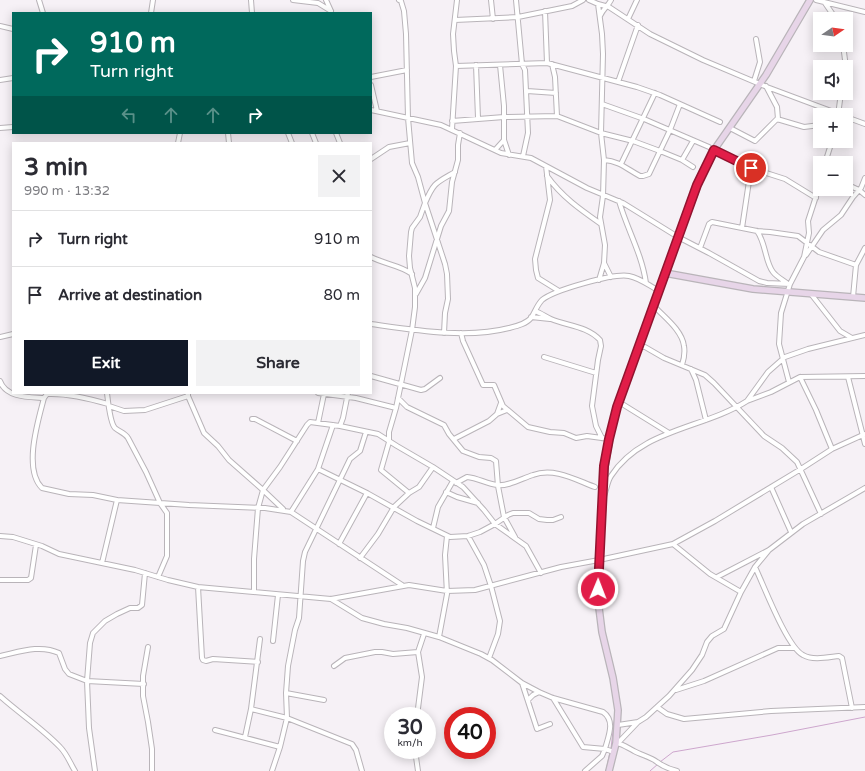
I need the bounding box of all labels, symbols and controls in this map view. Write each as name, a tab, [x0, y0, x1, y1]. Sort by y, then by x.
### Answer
north arrow	[813, 12, 853, 52]
map controls	[813, 12, 853, 196]
text: 910 m	[90, 26, 176, 60]
icon: right	[24, 28, 76, 80]
text: Turn right	[90, 60, 174, 82]
button: sound	[813, 60, 853, 100]
icon: left	[118, 104, 140, 126]
icon: ahead	[160, 104, 182, 126]
icon: ahead	[202, 104, 224, 126]
icon: right	[244, 104, 266, 126]
button: +	[813, 108, 853, 148]
pin	[734, 151, 768, 185]
text: 3 min	[24, 153, 88, 182]
button: close	[318, 155, 360, 197]
button: −	[813, 156, 853, 196]
icon: arrive	[740, 157, 762, 179]
text: 990 m · 13:32	[24, 183, 110, 199]
icon: right	[24, 228, 46, 250]
text: Turn right	[58, 230, 128, 248]
text: 910 m	[314, 230, 360, 248]
icon: arrive	[24, 284, 46, 306]
text: Arrive at destination	[58, 286, 202, 304]
text: 80 m	[323, 286, 360, 304]
button: Exit	[24, 340, 188, 386]
button: Share	[196, 340, 360, 386]
position arrow	[577, 568, 619, 610]
speed limit sign: 40	[444, 707, 496, 759]
text: 30	[397, 716, 423, 740]
text: km/h	[397, 737, 423, 749]

